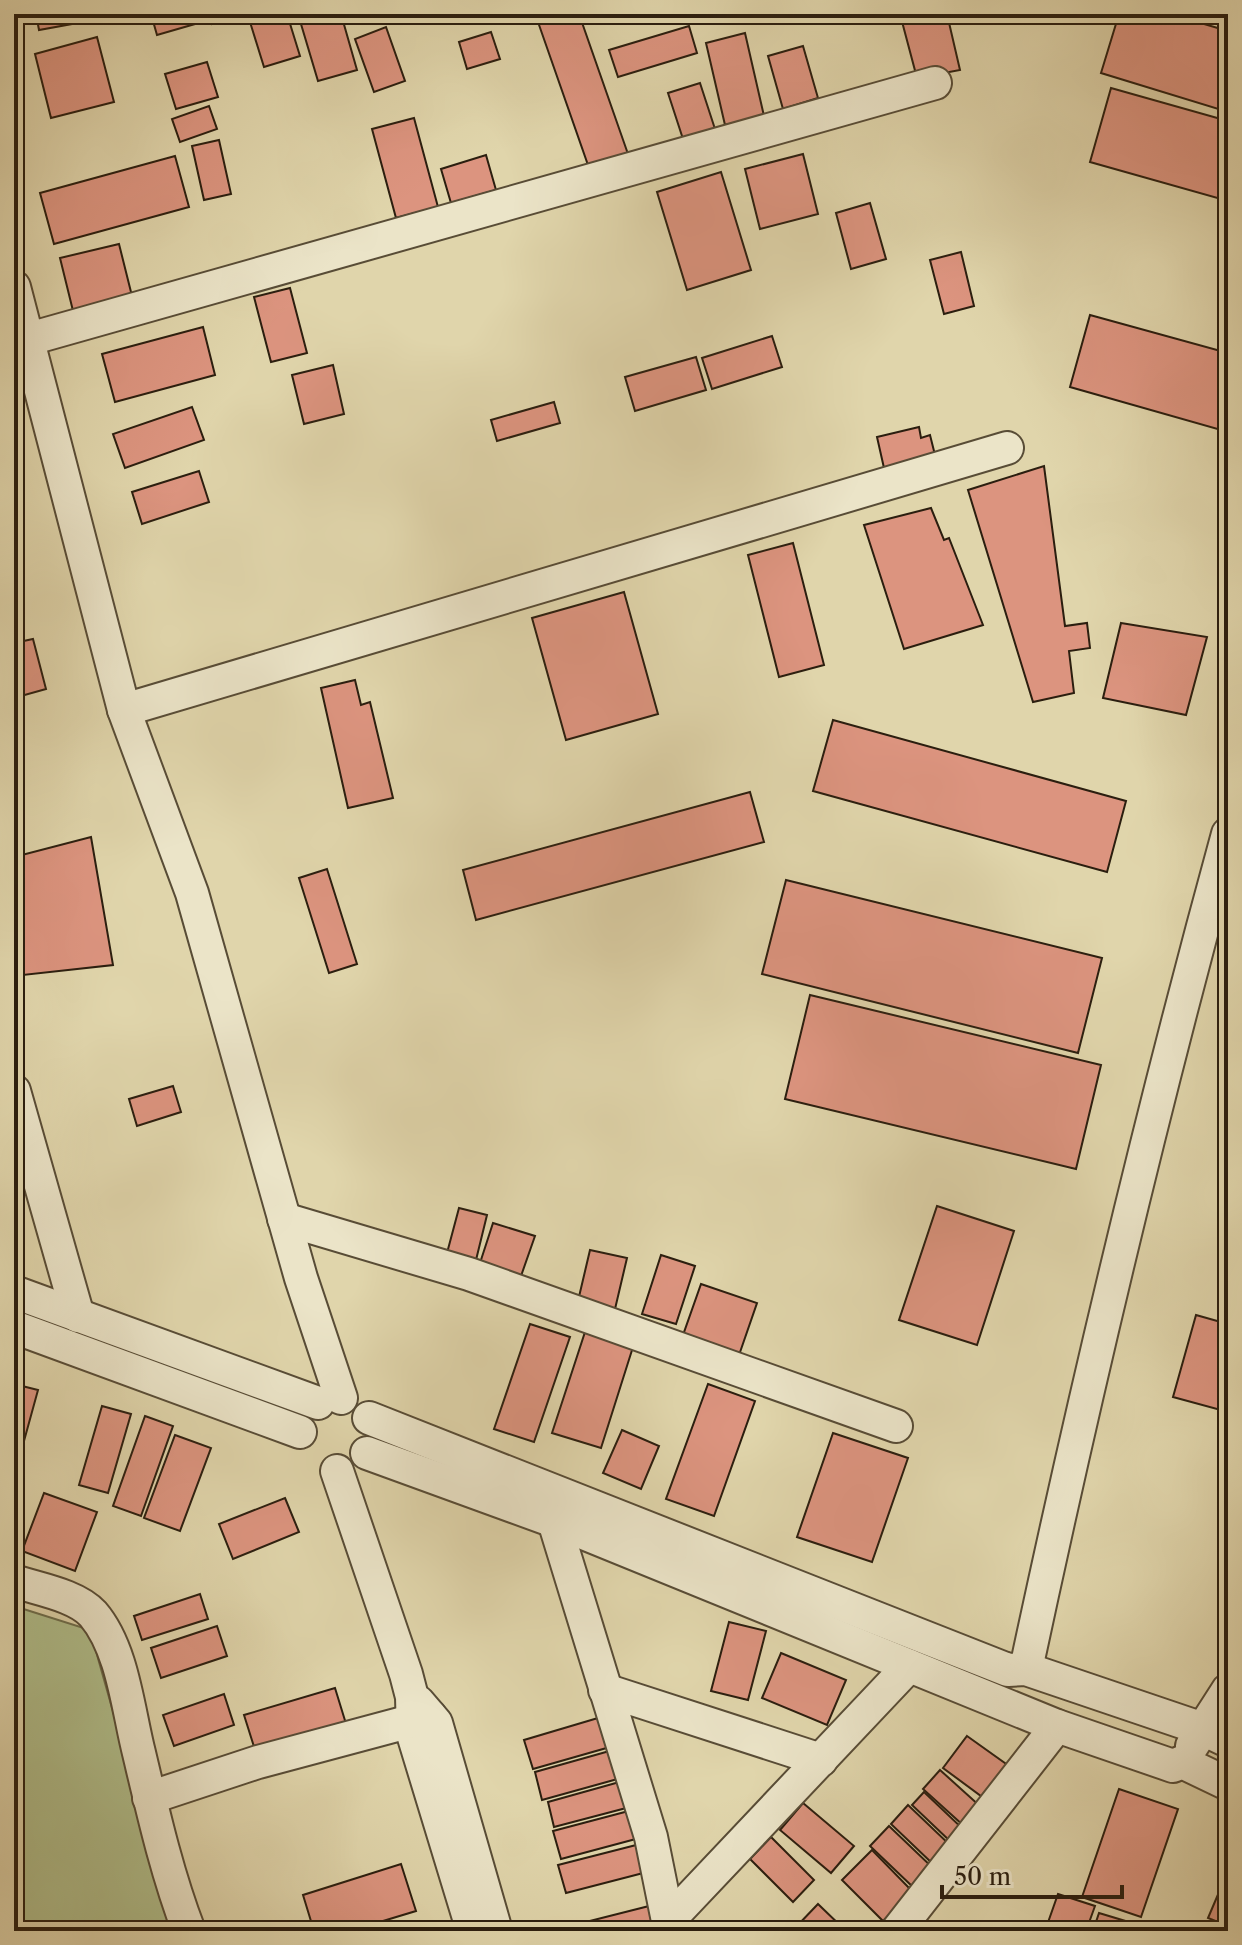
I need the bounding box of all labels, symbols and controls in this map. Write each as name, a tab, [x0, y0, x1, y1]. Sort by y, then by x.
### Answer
scale bar	[942, 1849, 1122, 1899]
text: 50 m	[954, 1862, 1011, 1891]

